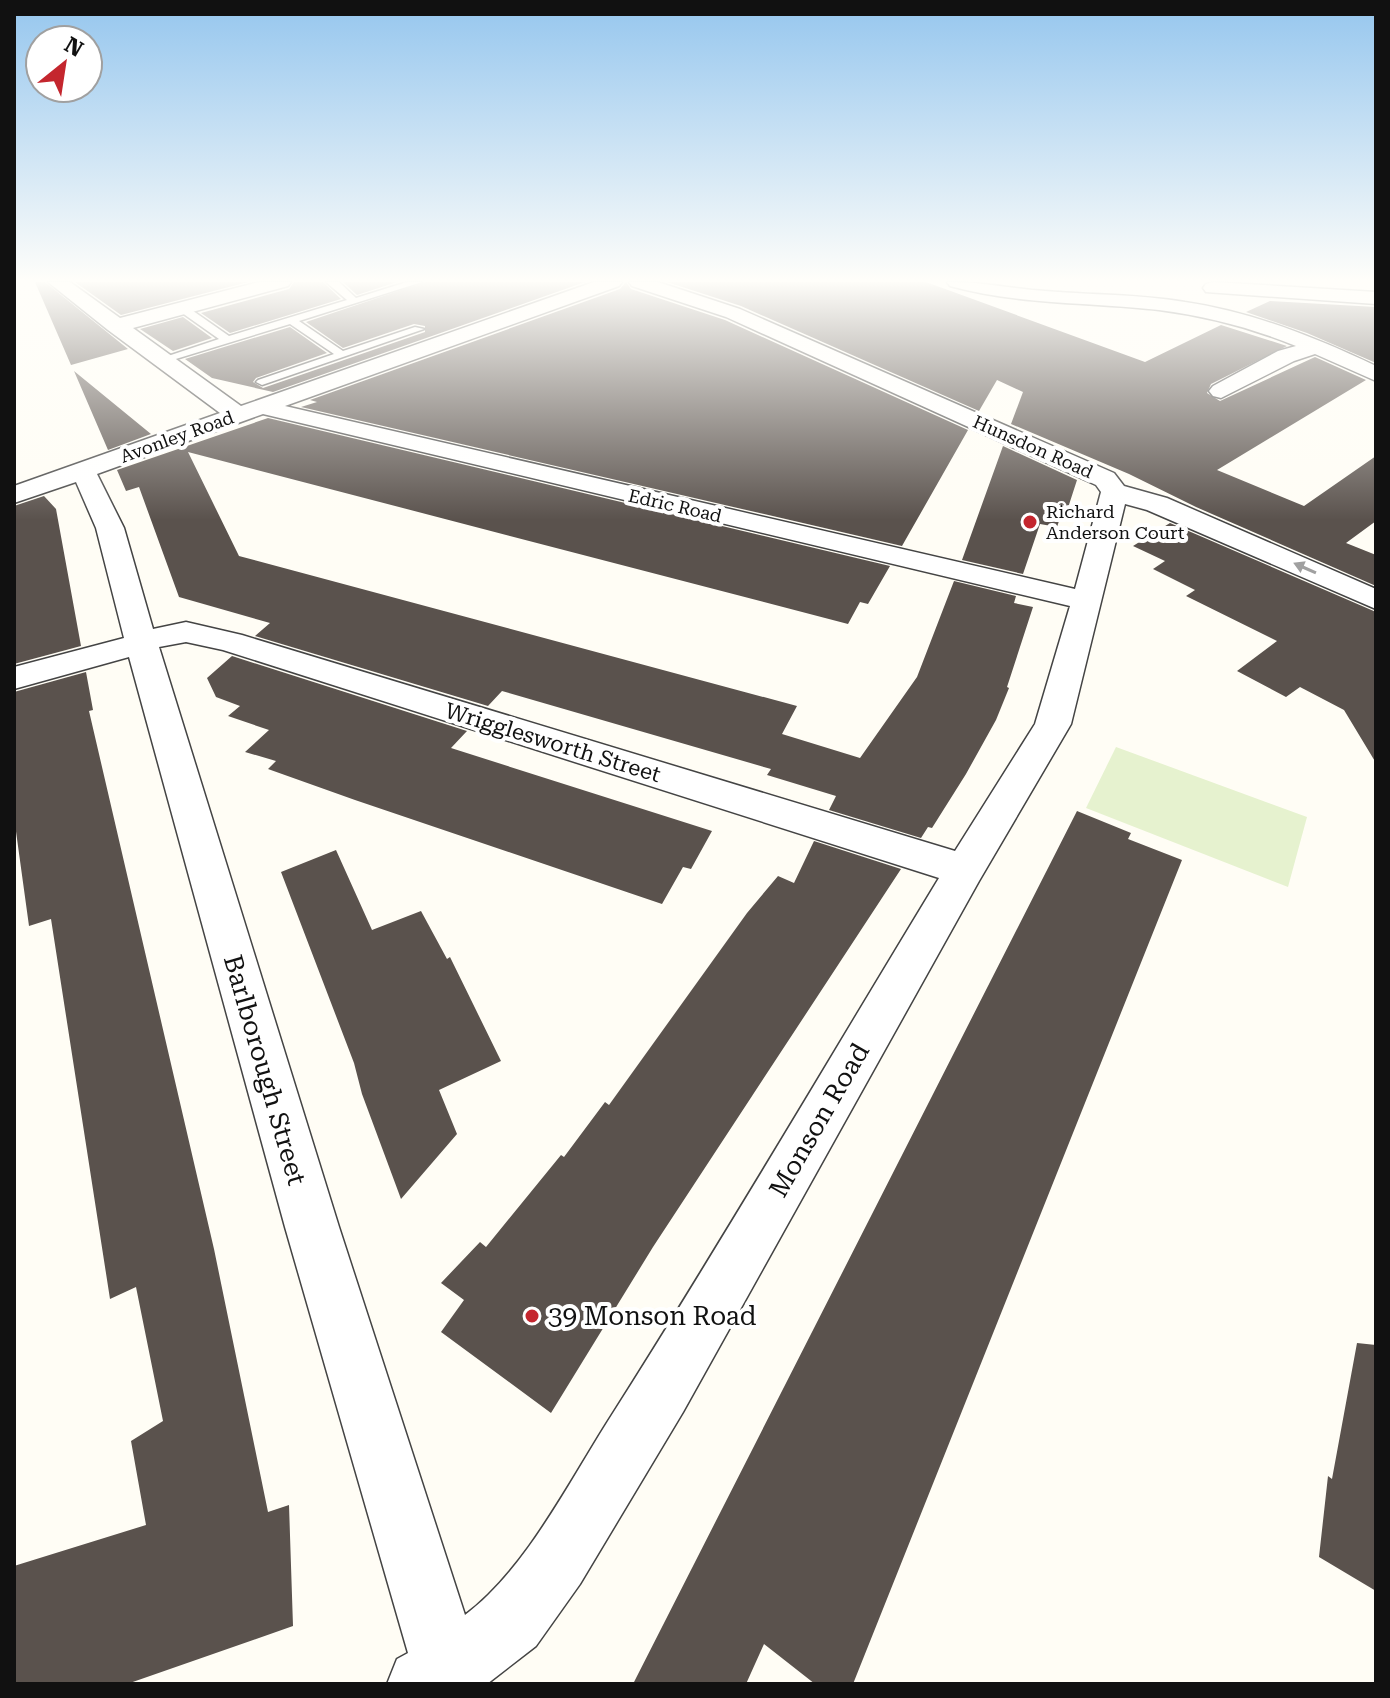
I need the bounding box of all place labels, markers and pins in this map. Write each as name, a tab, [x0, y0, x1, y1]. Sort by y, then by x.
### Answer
place label: Richard Anderson Court	[1046, 501, 1185, 543]
marker: Richard Anderson Court	[1021, 513, 1039, 531]
place label: 39 Monson Road	[548, 1301, 757, 1331]
marker: 39 Monson Road	[523, 1307, 541, 1325]

